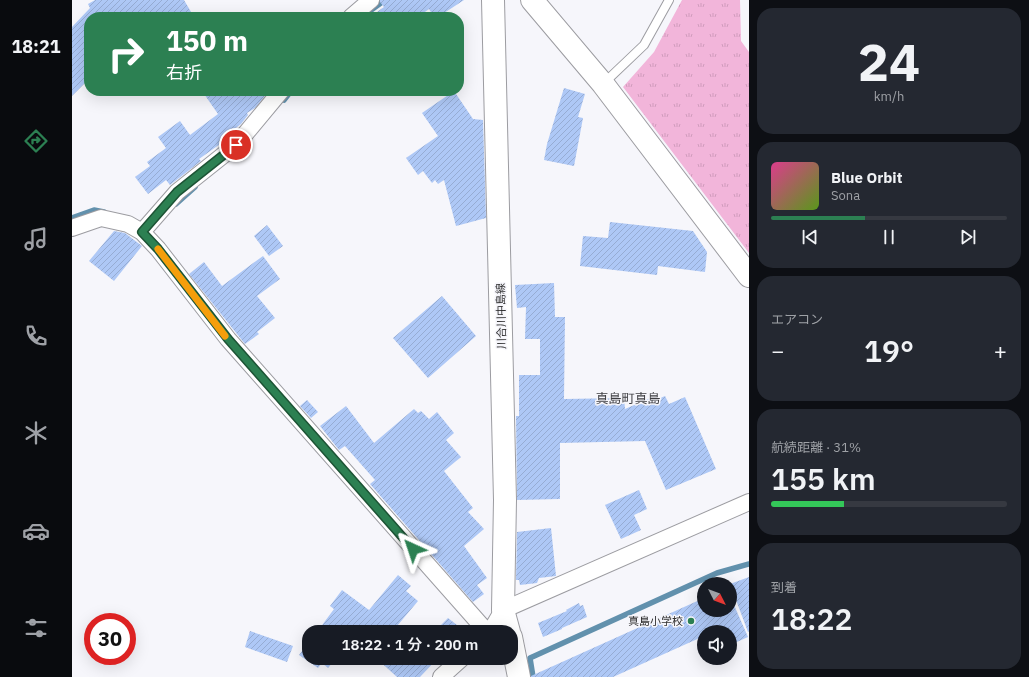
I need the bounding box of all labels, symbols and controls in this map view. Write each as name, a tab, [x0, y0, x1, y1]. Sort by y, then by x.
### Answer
text: 150 m	[166, 22, 248, 59]
icon: right	[100, 28, 152, 80]
text: 24	[858, 28, 920, 95]
text: 18:21	[11, 35, 61, 58]
text: 右折	[166, 61, 202, 84]
text: km/h	[874, 88, 904, 105]
icon: directions	[22, 127, 50, 155]
pin	[219, 128, 253, 162]
icon: arrive	[225, 134, 247, 156]
text: Blue Orbit	[831, 168, 902, 187]
text: Sona	[831, 187, 860, 204]
icon: music	[22, 225, 50, 253]
icon: previous	[799, 226, 821, 248]
icon: pause	[878, 226, 900, 248]
icon: next	[957, 226, 979, 248]
street label: 川合川中島線	[493, 283, 509, 349]
text: エアコン	[771, 311, 823, 328]
icon: phone	[22, 322, 50, 350]
text: 19°	[864, 331, 914, 370]
text: −	[771, 336, 784, 365]
text: +	[994, 336, 1007, 365]
district label: 真島町真島	[595, 390, 661, 407]
icon: climate	[22, 419, 50, 447]
text: 航続距離 · 31%	[771, 439, 861, 456]
text: 155 km	[771, 459, 876, 498]
icon: car	[22, 517, 50, 545]
position arrow	[392, 528, 434, 570]
north arrow	[697, 577, 737, 617]
map controls	[697, 577, 737, 665]
text: 到着	[771, 579, 797, 596]
text: 18:22	[771, 599, 853, 638]
speed limit sign: 30	[84, 613, 136, 665]
icon: filters	[22, 614, 50, 642]
place label: 真島小学校	[628, 614, 683, 628]
marker: 真島小学校	[686, 616, 696, 626]
button: sound	[697, 625, 737, 665]
text: 18:22 · 1 分 · 200 m	[342, 635, 478, 654]

